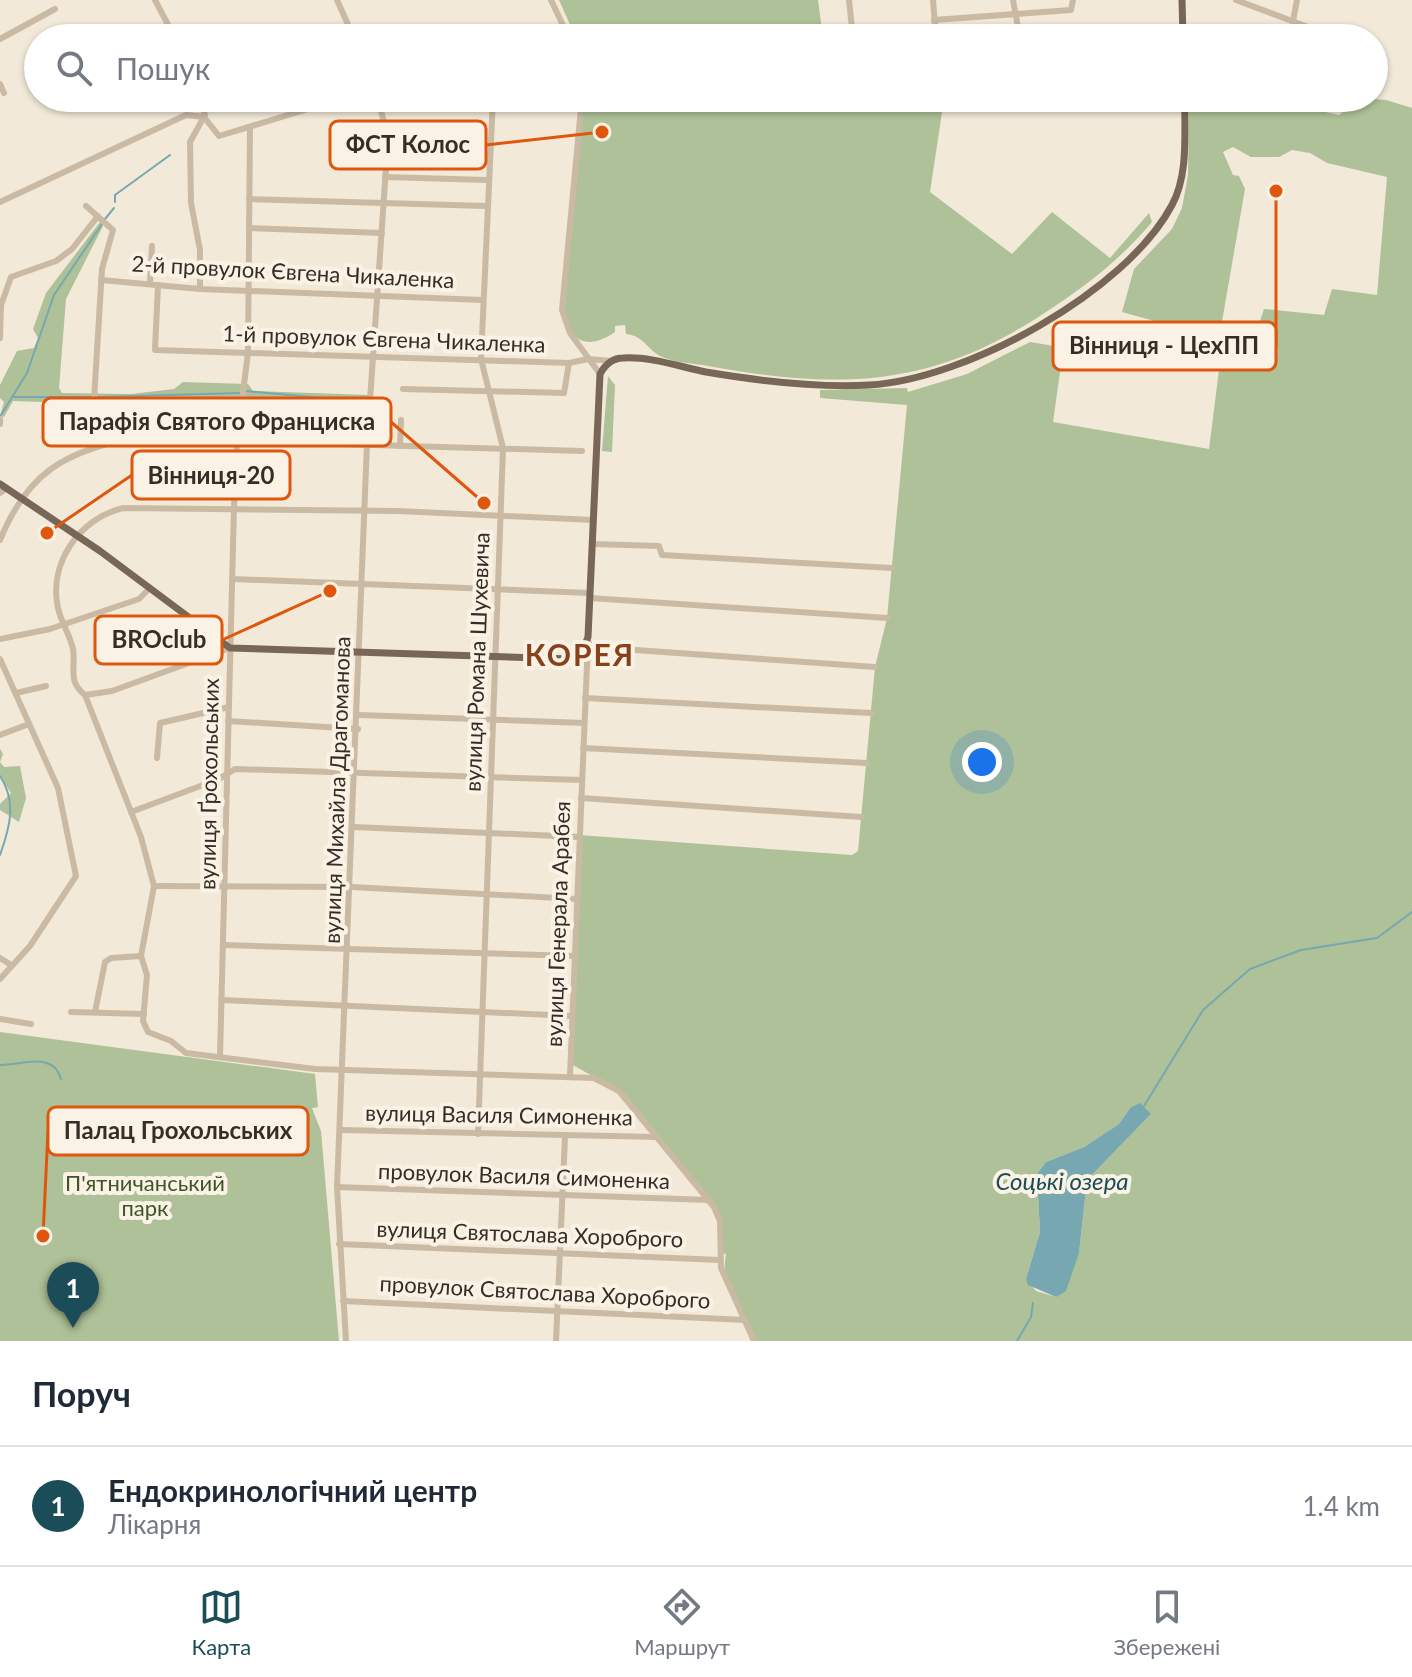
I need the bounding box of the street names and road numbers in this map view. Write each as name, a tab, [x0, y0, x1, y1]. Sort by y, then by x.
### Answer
street label: 2-й провулок Євгена Чикаленка	[131, 250, 455, 293]
street label: 1-й провулок Євгена Чикаленка	[222, 319, 546, 358]
street label: вулиця Романа Шухевича	[458, 532, 495, 792]
street label: вулиця Михайла Драгоманова	[318, 636, 355, 944]
street label: вулиця Ґрохольських	[193, 678, 224, 890]
street label: вулиця Генерала Арабея	[540, 801, 575, 1047]
street label: вулиця Василя Симоненка	[365, 1099, 633, 1130]
street label: провулок Василя Симоненка	[378, 1157, 670, 1194]
street label: вулиця Святослава Хороброго	[376, 1215, 684, 1252]
street label: провулок Святослава Хороброго	[379, 1269, 711, 1314]

